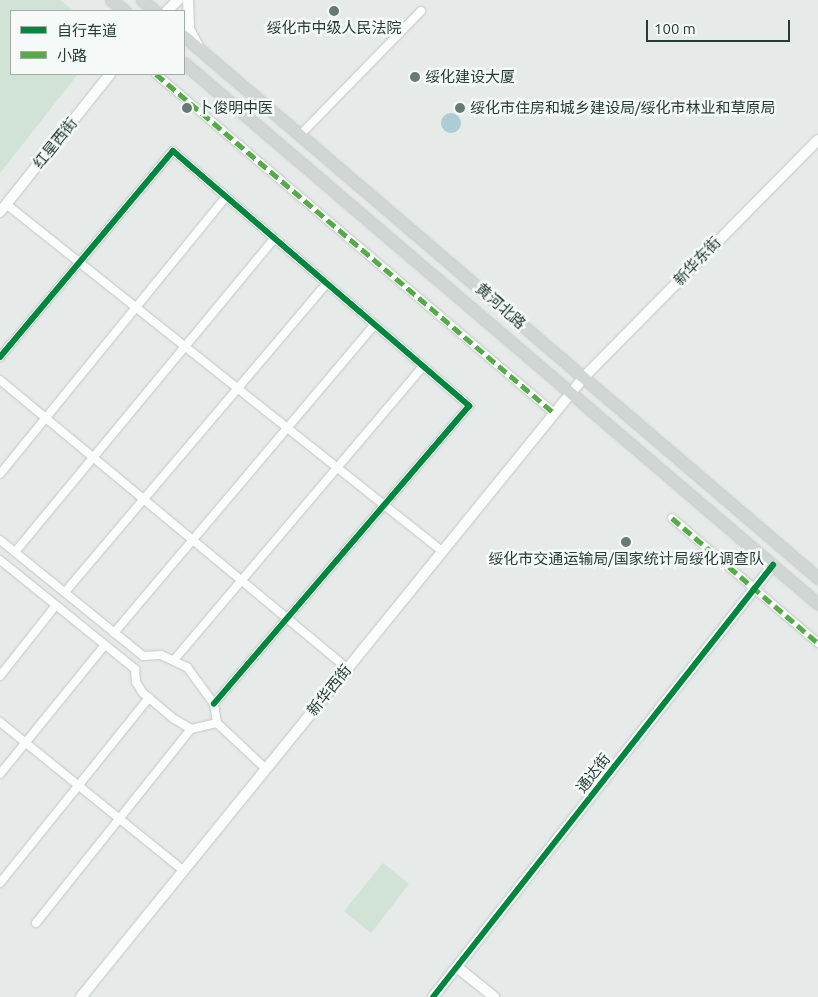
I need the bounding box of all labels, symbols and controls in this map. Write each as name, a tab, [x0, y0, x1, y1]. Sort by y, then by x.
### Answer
marker: 绥化市中级人民法院	[328, 5, 340, 17]
legend	[10, 10, 185, 75]
scale bar	[648, 10, 792, 42]
place label: 绥化市中级人民法院	[267, 19, 401, 37]
text: 100 m	[654, 20, 696, 37]
text: 自行车道	[57, 22, 117, 39]
text: 小路	[57, 47, 87, 64]
place label: 绥化建设大厦	[425, 68, 515, 86]
marker: 绥化建设大厦	[409, 71, 421, 83]
place label: 卜俊明中医	[198, 99, 273, 117]
place label: 绥化市住房和城乡建设局/绥化市林业和草原局	[470, 99, 776, 117]
marker: 卜俊明中医	[180, 101, 194, 115]
marker: 绥化市住房和城乡建设局/绥化市林业和草原局	[454, 102, 466, 114]
street label: 红星西街	[29, 114, 81, 172]
street label: 新华东街	[670, 233, 724, 289]
street label: 黄河北路	[472, 280, 530, 332]
marker: 绥化市交通运输局/国家统计局绥化调查队	[620, 536, 632, 548]
place label: 绥化市交通运输局/国家统计局绥化调查队	[488, 550, 764, 568]
street label: 新华西街	[303, 661, 355, 719]
street label: 通达街	[572, 750, 614, 796]

